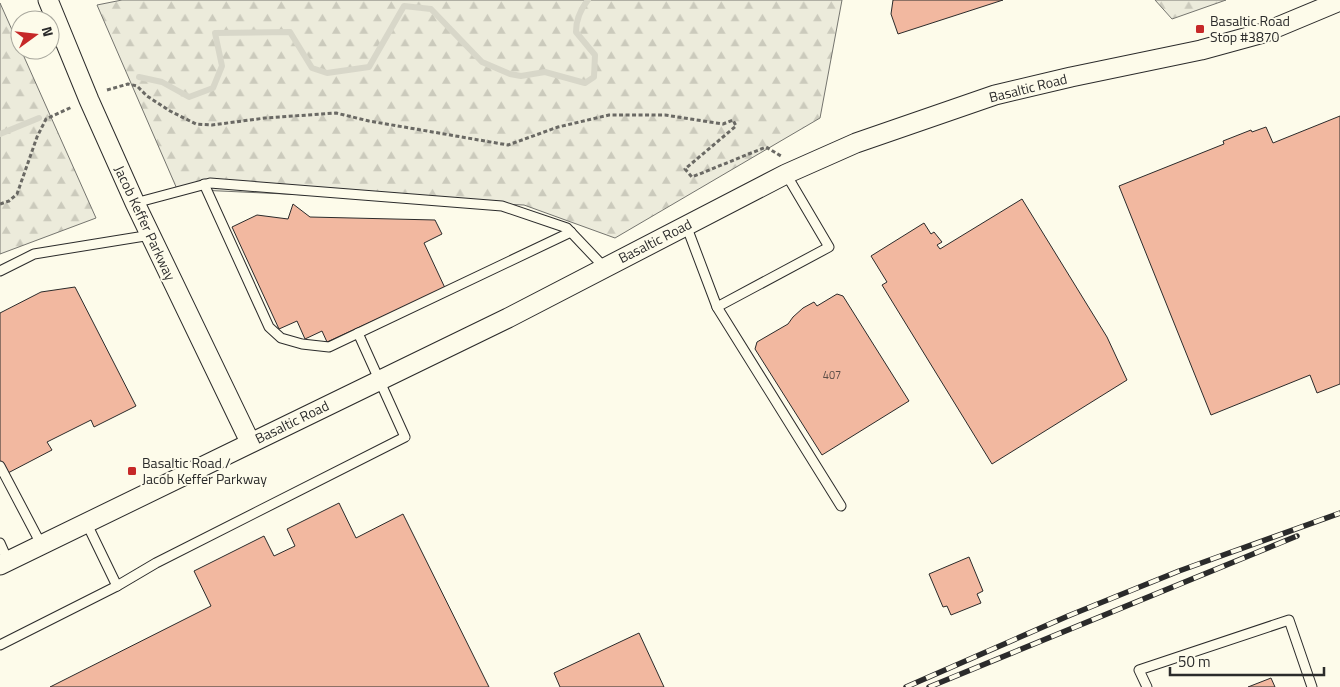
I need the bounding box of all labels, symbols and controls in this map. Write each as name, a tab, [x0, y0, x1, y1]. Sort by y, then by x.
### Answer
north arrow	[10, 10, 60, 60]
place label: Basaltic Road Stop #3870	[1210, 10, 1290, 47]
marker: Basaltic Road Stop #3870	[1194, 23, 1206, 35]
text: N	[37, 24, 59, 39]
street label: Basaltic Road	[987, 68, 1069, 107]
street label: Jacob Keffer Parkway	[110, 162, 181, 284]
street label: Basaltic Road	[614, 213, 695, 268]
house number: 407	[823, 367, 841, 383]
street label: Basaltic Road	[251, 395, 332, 448]
place label: Basaltic Road / Jacob Keffer Parkway	[142, 452, 267, 489]
marker: Basaltic Road / Jacob Keffer Parkway	[126, 465, 138, 477]
scale bar	[1170, 644, 1324, 676]
text: 50 m	[1178, 650, 1211, 673]

